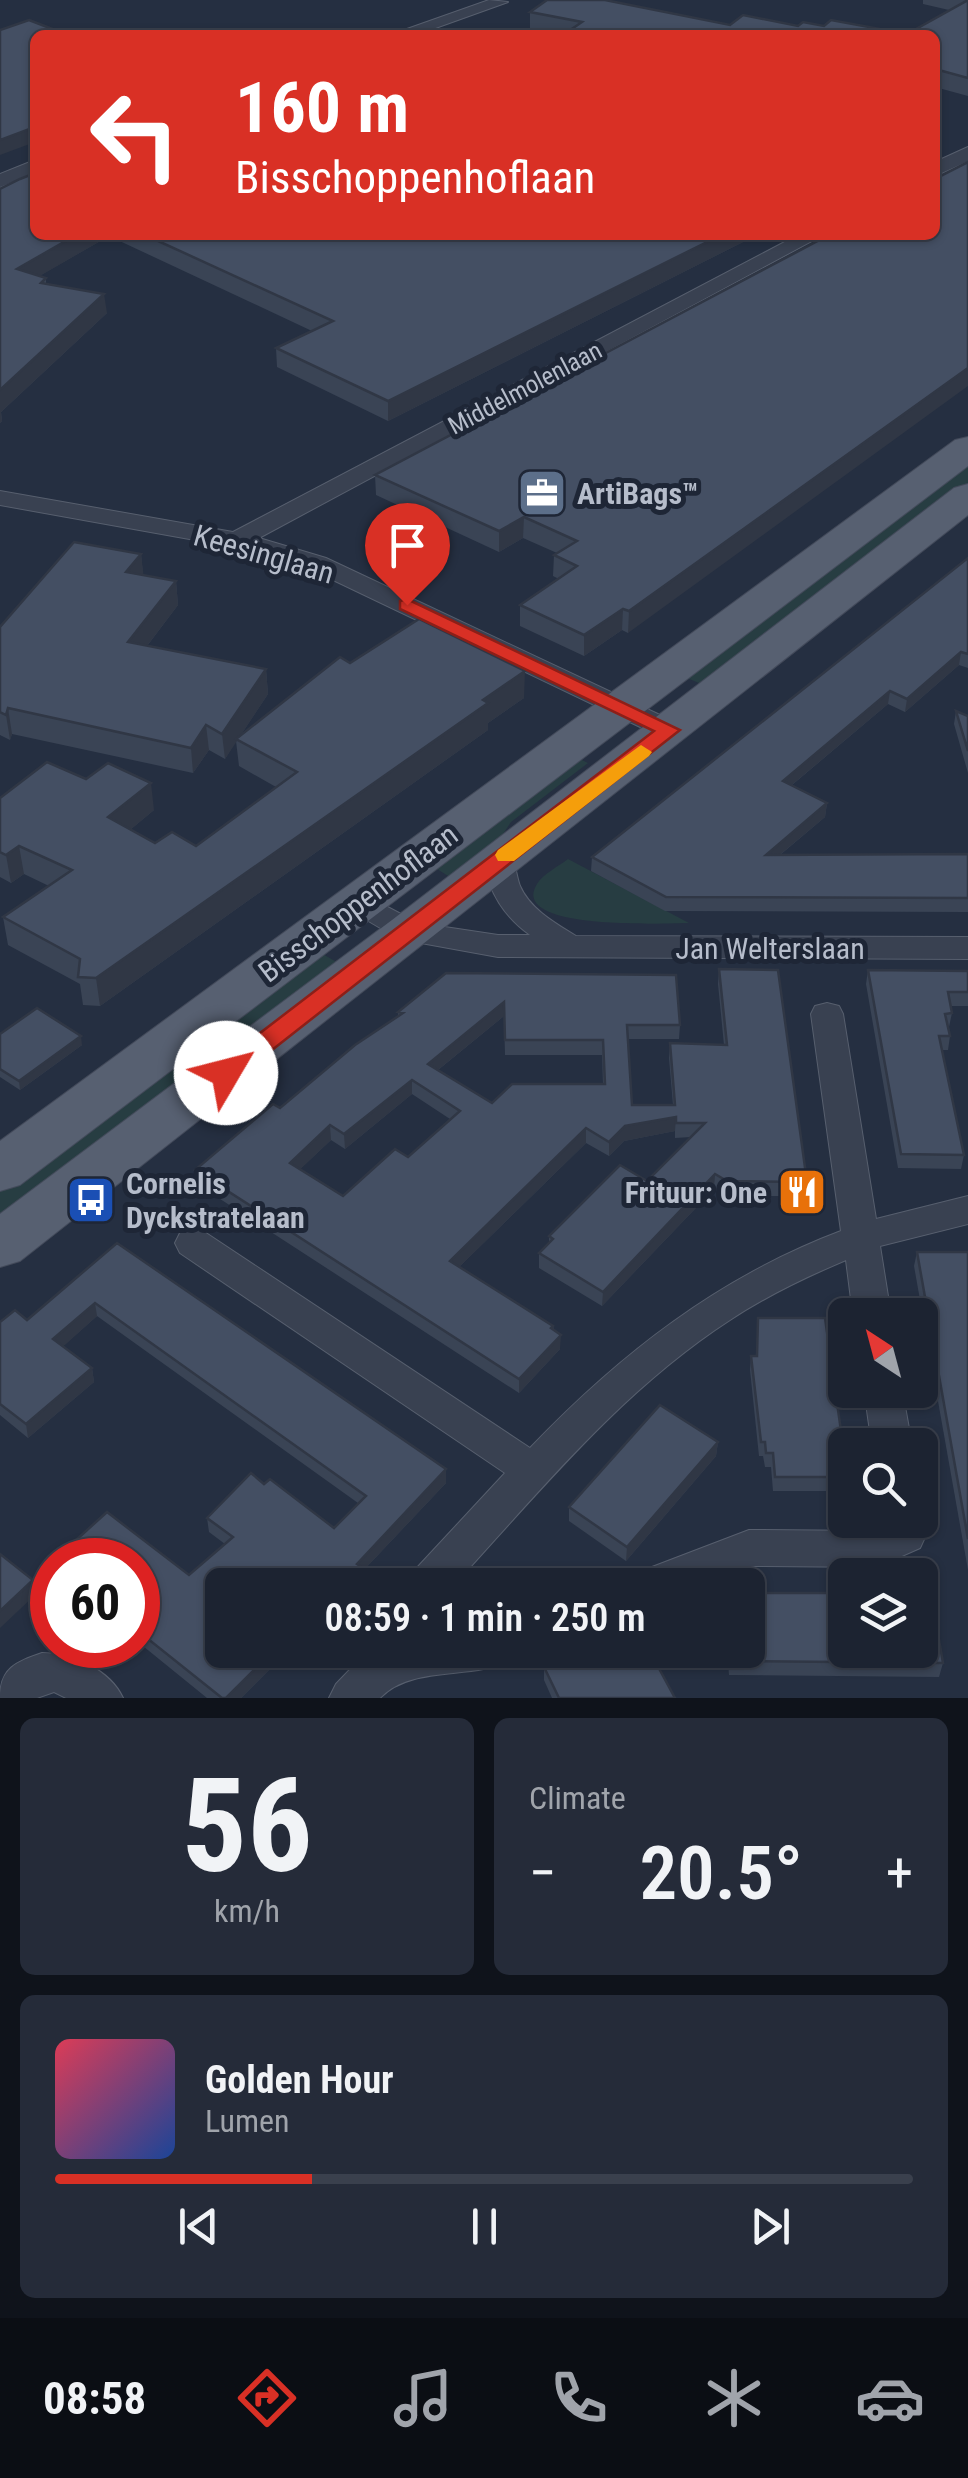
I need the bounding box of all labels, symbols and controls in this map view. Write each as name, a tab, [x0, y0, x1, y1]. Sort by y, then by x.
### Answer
text: 160 m	[235, 67, 409, 149]
icon: left	[70, 70, 200, 200]
text: Bisschoppenhoflaan	[235, 151, 595, 204]
street label: Middelmolenlaan	[443, 335, 607, 441]
office icon: ArtiBags™	[516, 467, 568, 519]
place label: ArtiBags™	[577, 476, 699, 511]
pin	[365, 503, 450, 606]
street label: Keesinglaan	[190, 517, 338, 591]
icon: arrive	[380, 518, 435, 573]
street label: Bisschoppenhoflaan	[252, 817, 464, 989]
street label: Jan Welterslaan	[675, 931, 865, 966]
position arrow	[174, 1021, 278, 1125]
place label: Cornelis Dyckstratelaan	[126, 1166, 305, 1235]
restaurant icon: Frituur: One	[776, 1166, 828, 1218]
bus stop icon: Cornelis Dyckstratelaan	[65, 1174, 117, 1226]
place label: Frituur: One	[625, 1175, 767, 1210]
north arrow	[828, 1298, 938, 1408]
map controls	[828, 1298, 938, 1668]
button: search	[828, 1428, 938, 1538]
speed limit sign: 60	[30, 1538, 160, 1668]
button: layers	[828, 1558, 938, 1668]
text: 08:59 · 1 min · 250 m	[325, 1596, 645, 1640]
text: 56	[181, 1750, 313, 1903]
text: Climate	[529, 1779, 626, 1817]
text: 20.5°	[639, 1829, 803, 1917]
text: −	[529, 1841, 557, 1905]
text: +	[886, 1841, 913, 1905]
text: km/h	[214, 1892, 280, 1930]
text: Golden Hour	[205, 2058, 394, 2102]
text: Lumen	[205, 2102, 290, 2140]
icon: previous	[171, 2199, 226, 2254]
icon: pause	[457, 2199, 512, 2254]
icon: next	[743, 2199, 798, 2254]
icon: directions	[232, 2363, 302, 2433]
icon: music	[388, 2363, 458, 2433]
icon: phone	[544, 2363, 614, 2433]
icon: climate	[699, 2363, 769, 2433]
icon: car	[855, 2363, 925, 2433]
text: 08:58	[43, 2372, 146, 2425]

